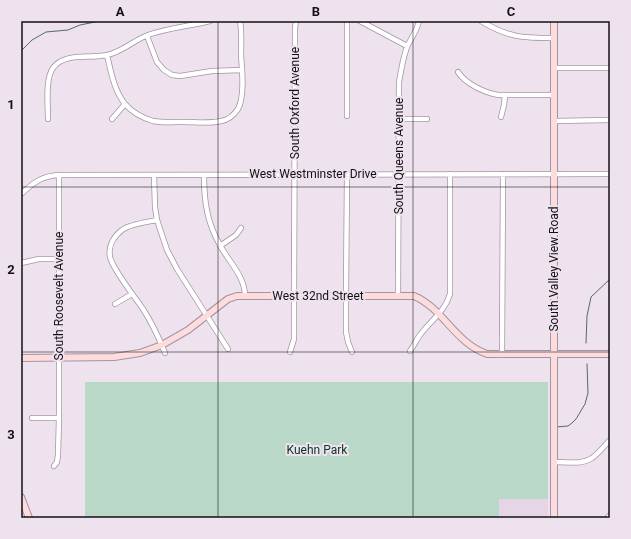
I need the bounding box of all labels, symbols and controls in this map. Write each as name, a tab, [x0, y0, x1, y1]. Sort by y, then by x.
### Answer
text: A	[116, 4, 125, 19]
text: B	[312, 4, 320, 19]
text: C	[507, 4, 516, 19]
street label: South Oxford Avenue	[288, 47, 302, 159]
text: 1	[7, 97, 15, 112]
street label: South Queens Avenue	[392, 98, 406, 214]
street label: West Westminster Drive	[249, 167, 377, 181]
street label: South Valley View Road	[547, 206, 561, 332]
street label: South Roosevelt Avenue	[52, 232, 66, 360]
text: 2	[7, 262, 15, 277]
street label: West 32nd Street	[272, 289, 364, 303]
text: 3	[7, 427, 15, 442]
park label: Kuehn Park	[287, 443, 348, 457]

